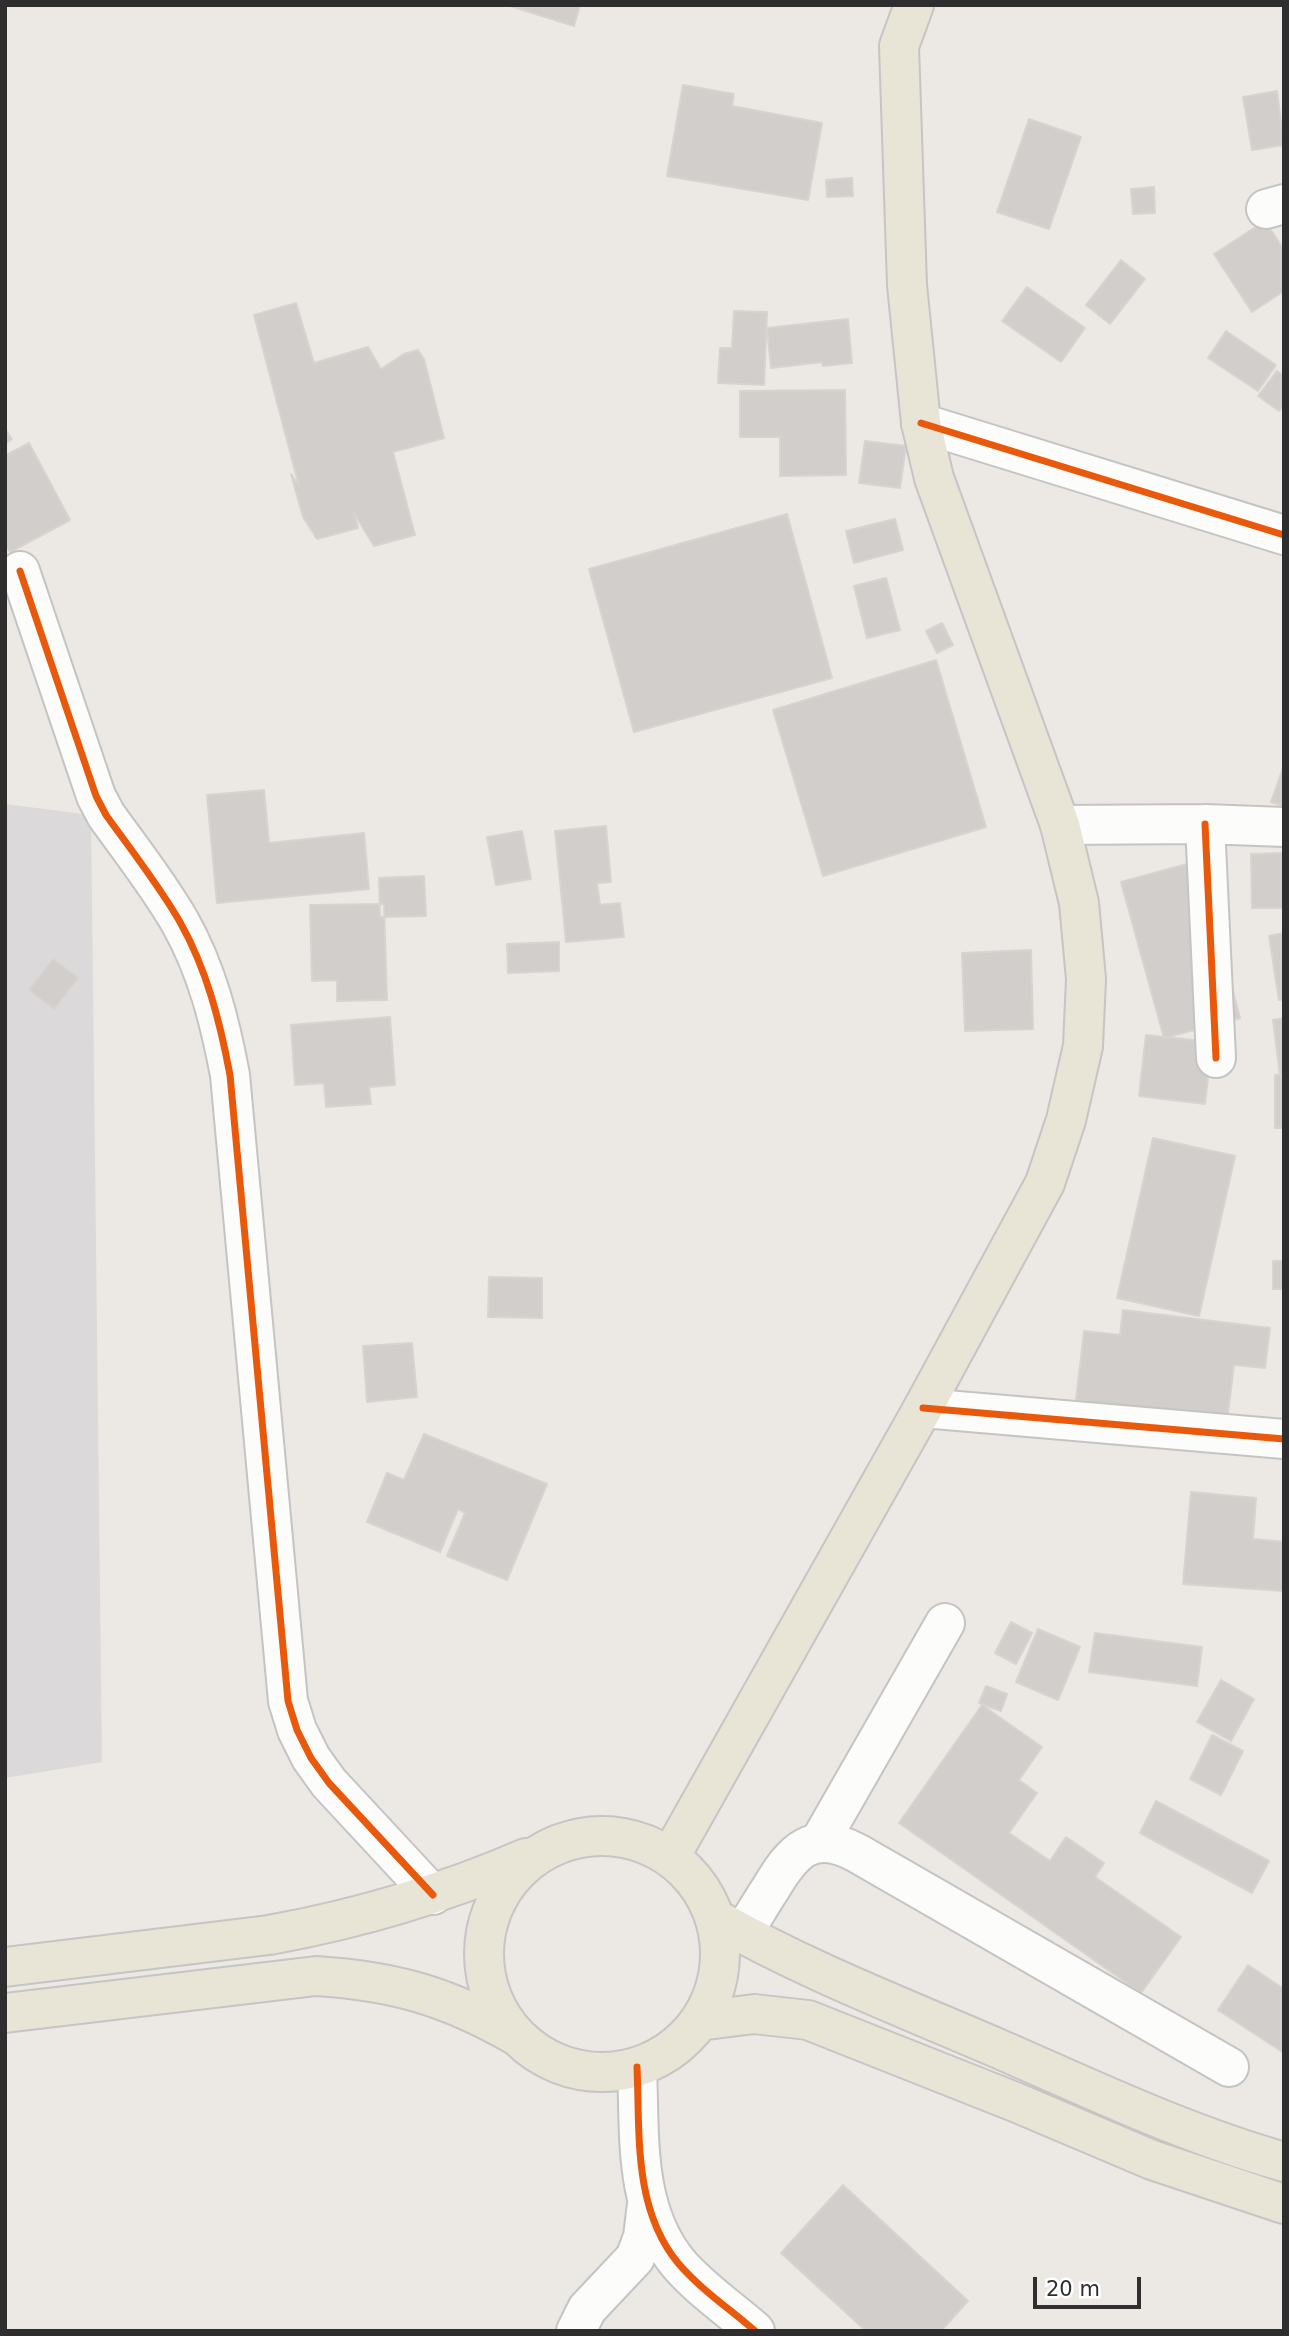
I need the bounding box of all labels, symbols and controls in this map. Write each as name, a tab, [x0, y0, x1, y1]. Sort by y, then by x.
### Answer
scale bar	[1037, 2262, 1146, 2306]
text: 20 m	[1046, 2277, 1100, 2301]

